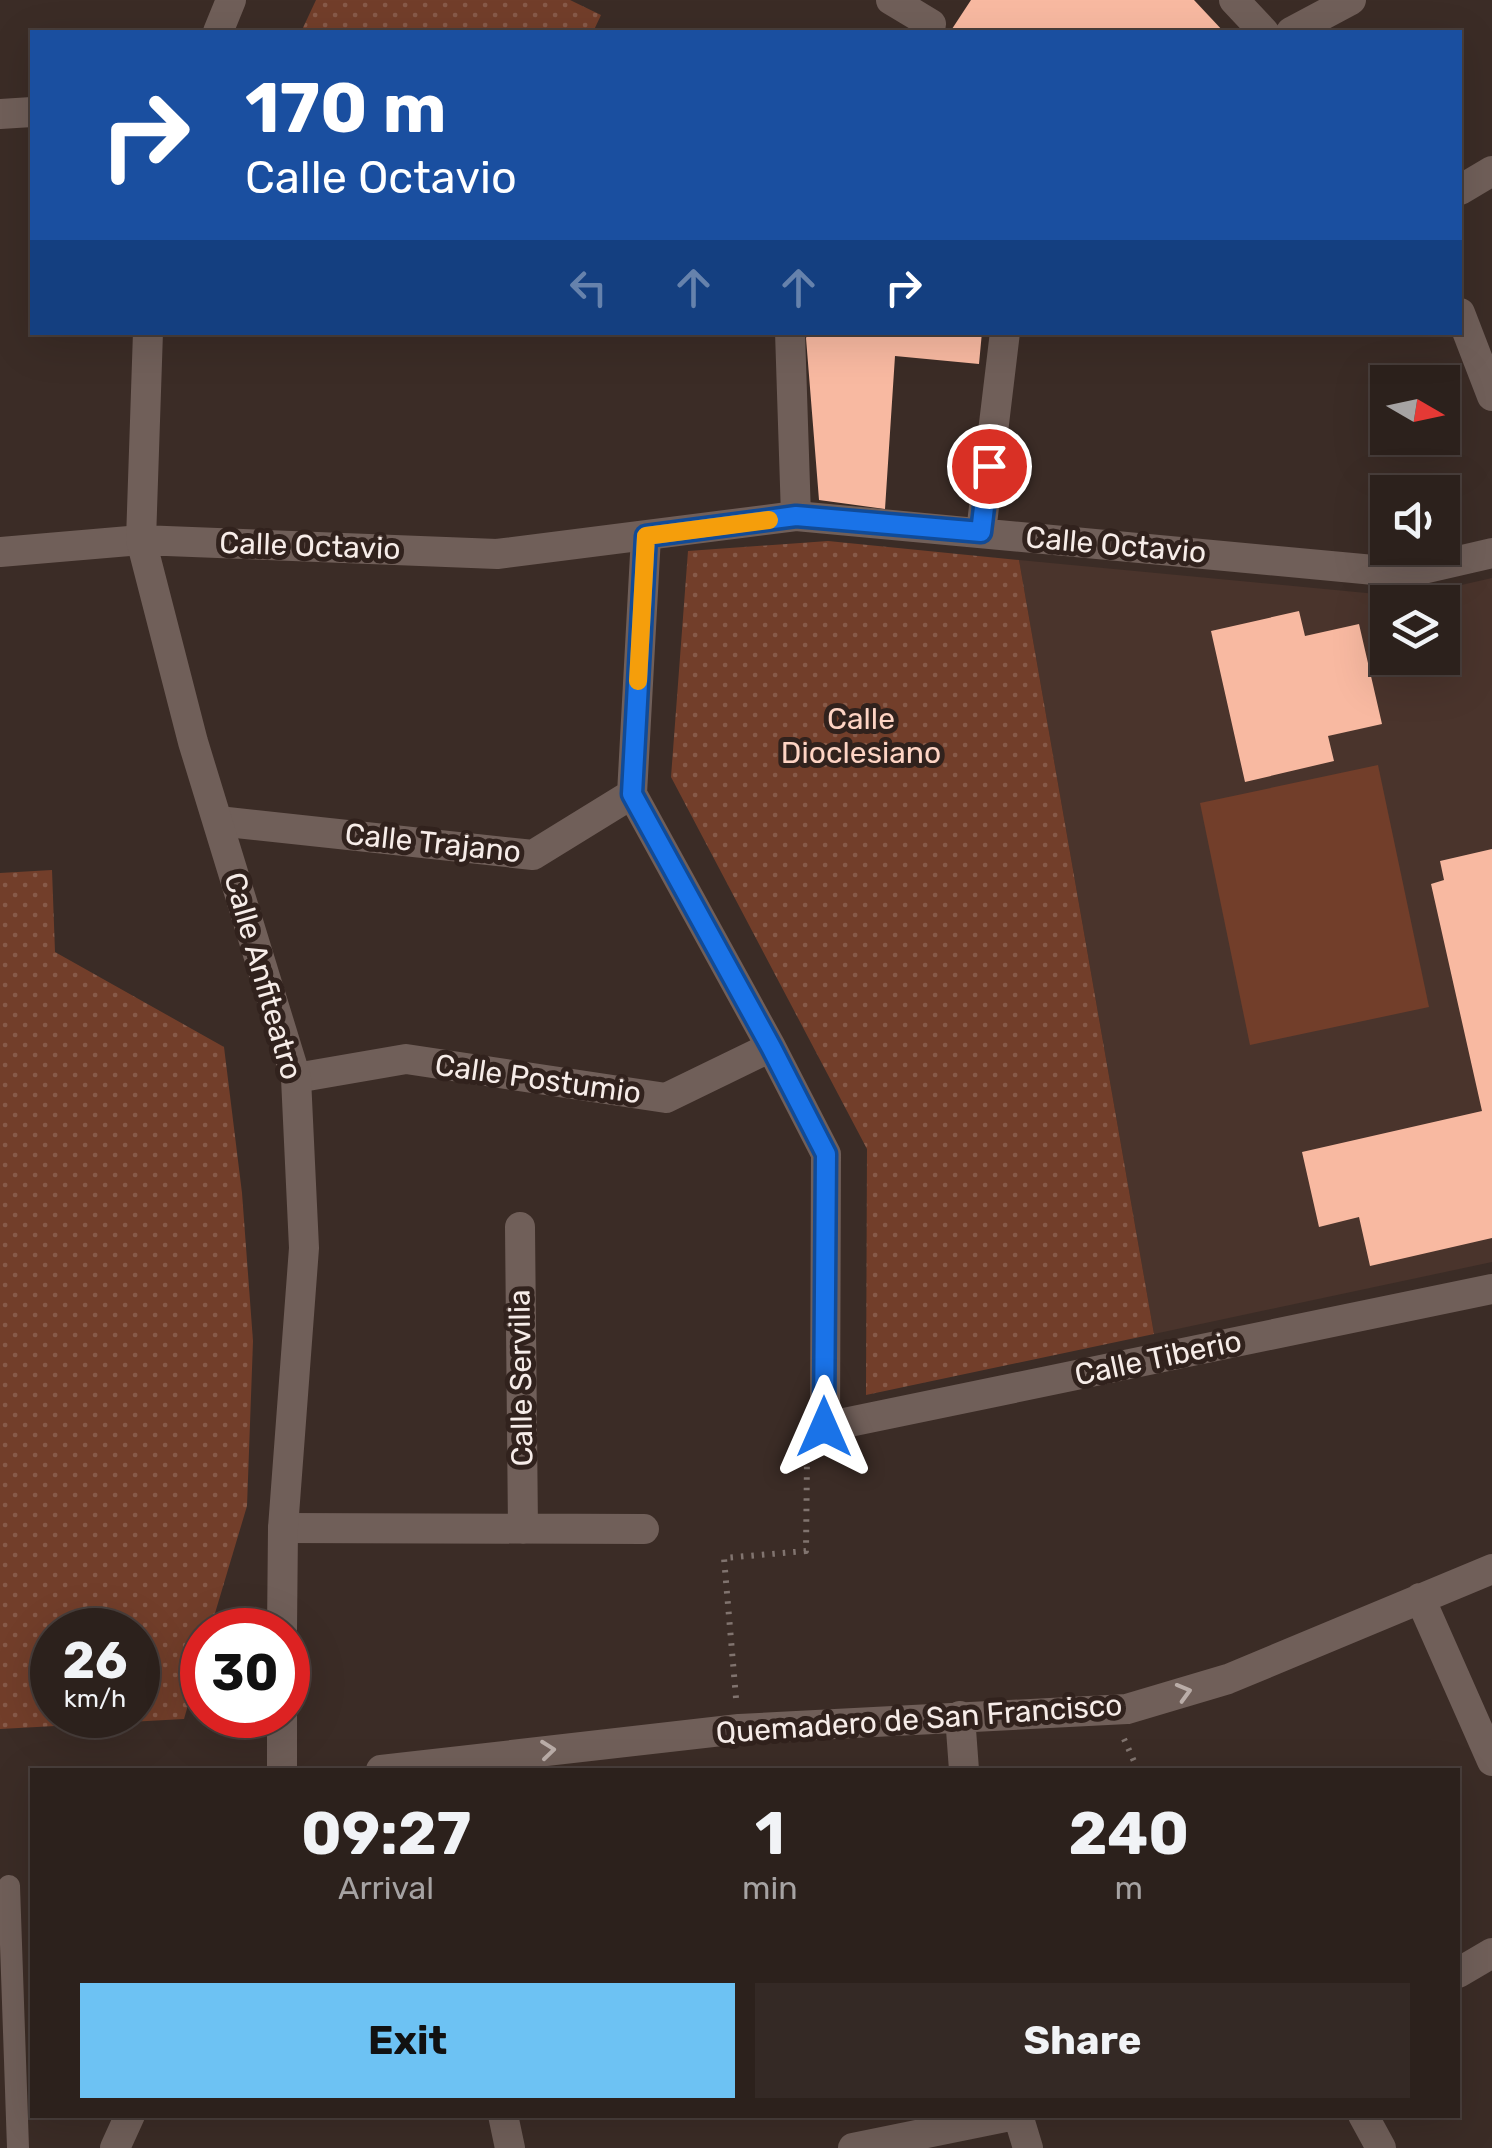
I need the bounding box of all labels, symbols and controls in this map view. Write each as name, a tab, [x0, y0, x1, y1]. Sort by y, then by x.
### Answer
text: 170 m	[245, 67, 447, 150]
icon: right	[80, 70, 210, 200]
text: Calle Octavio	[245, 151, 517, 204]
icon: left	[561, 260, 616, 315]
icon: ahead	[666, 260, 721, 315]
icon: ahead	[771, 260, 826, 315]
icon: right	[876, 260, 931, 315]
north arrow	[1370, 365, 1460, 455]
map controls	[1370, 365, 1460, 675]
pin	[947, 424, 1032, 509]
icon: arrive	[962, 439, 1017, 494]
button: sound	[1370, 475, 1460, 565]
street label: Calle Octavio	[1024, 519, 1208, 571]
street label: Calle Octavio	[219, 525, 401, 567]
button: layers	[1370, 585, 1460, 675]
park label: Calle Dioclesiano	[781, 701, 941, 771]
street label: Calle Trajano	[343, 816, 523, 870]
street label: Calle Anfiteatro	[216, 868, 310, 1084]
street label: Calle Postumio	[433, 1047, 643, 1111]
street label: Calle Servilia	[501, 1289, 541, 1467]
street label: Calle Tiberio	[1071, 1323, 1245, 1393]
position arrow	[772, 1375, 876, 1479]
speed limit sign: 30	[180, 1608, 310, 1738]
text: 26	[62, 1631, 128, 1691]
one-way arrow	[1174, 1683, 1191, 1704]
text: km/h	[64, 1684, 126, 1713]
street label: Quemadero de San Francisco	[715, 1687, 1123, 1751]
one-way arrow	[540, 1740, 556, 1761]
text: 09:27	[301, 1798, 471, 1869]
text: 1	[755, 1798, 785, 1869]
text: 240	[1069, 1798, 1189, 1869]
text: Arrival	[338, 1869, 434, 1907]
text: min	[742, 1869, 798, 1907]
text: m	[1115, 1869, 1143, 1907]
button: Exit	[80, 1983, 735, 2098]
button: Share	[755, 1983, 1410, 2098]

